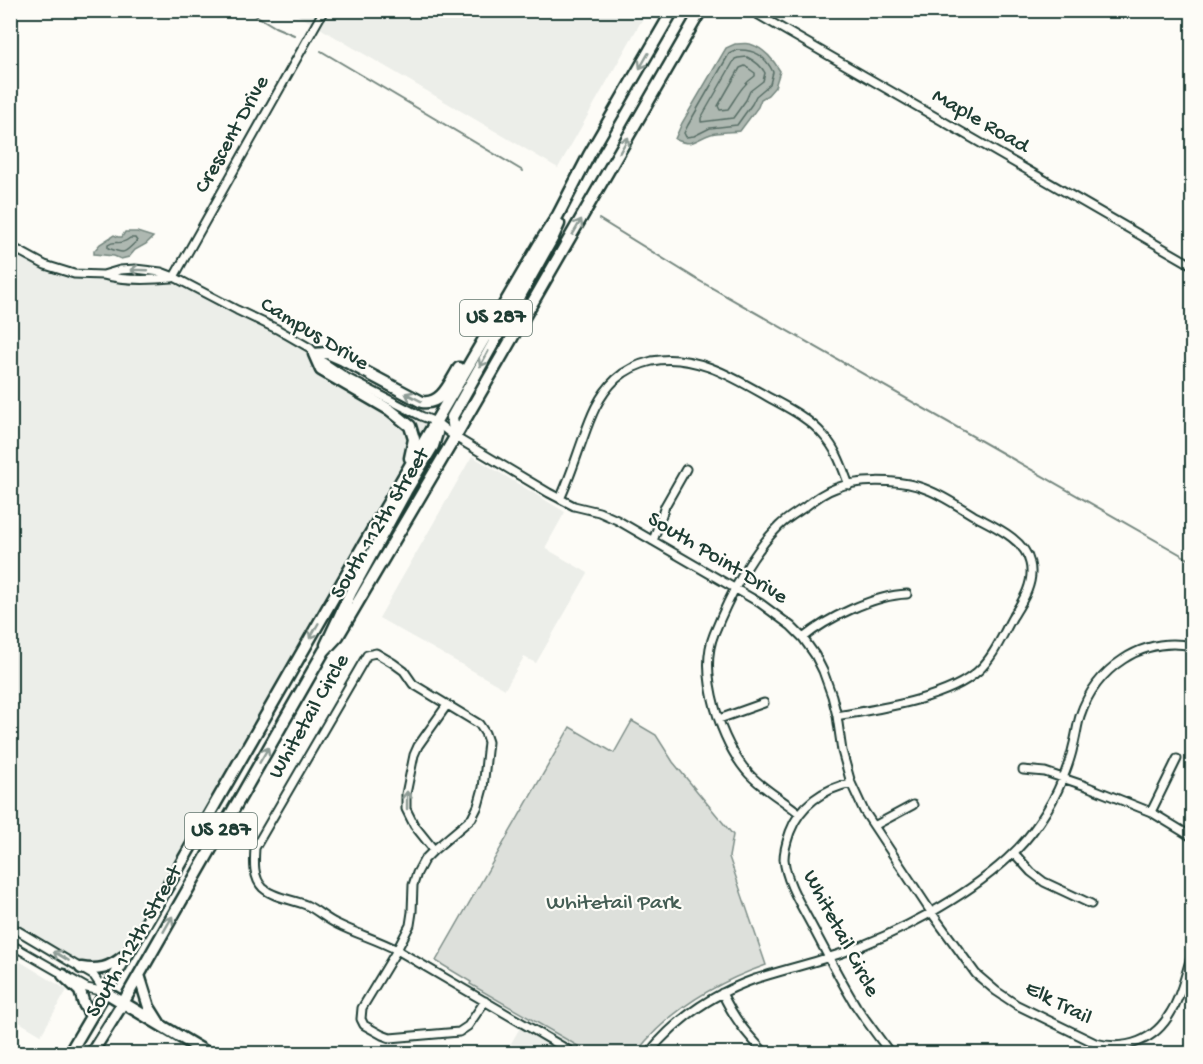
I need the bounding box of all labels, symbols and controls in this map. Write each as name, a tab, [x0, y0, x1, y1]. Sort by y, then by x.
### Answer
one-way arrow	[637, 52, 649, 69]
street label: Crescent Drive	[190, 71, 276, 198]
street label: Maple Road	[927, 84, 1035, 161]
one-way arrow	[619, 136, 630, 154]
one-way arrow	[571, 219, 583, 236]
one-way arrow	[129, 264, 149, 275]
street label: Campus Drive	[255, 292, 374, 378]
road number: US 287	[460, 300, 532, 336]
one-way arrow	[478, 350, 490, 367]
one-way arrow	[405, 391, 423, 402]
street label: South 112th Street	[326, 442, 437, 604]
street label: South Point Drive	[642, 507, 792, 611]
one-way arrow	[308, 622, 319, 640]
street label: Whitetail Circle	[264, 649, 357, 784]
one-way arrow	[258, 747, 270, 764]
one-way arrow	[401, 791, 413, 811]
road number: US 287	[185, 813, 257, 849]
street label: South 112th Street	[81, 860, 190, 1023]
street label: Whitetail Circle	[796, 866, 885, 1002]
park label: Whitetail Park	[546, 891, 682, 917]
one-way arrow	[163, 916, 174, 934]
one-way arrow	[53, 949, 70, 961]
street label: Elk Trail	[1020, 976, 1096, 1032]

